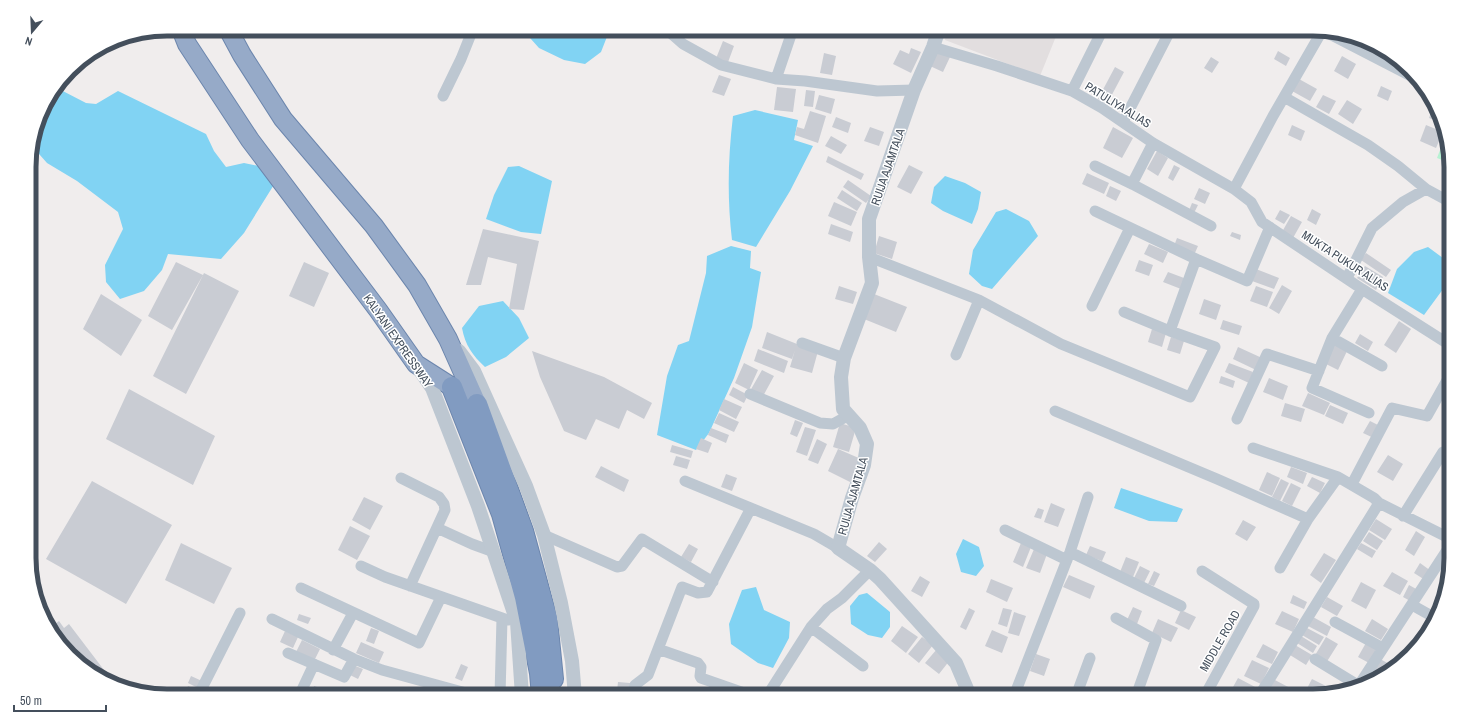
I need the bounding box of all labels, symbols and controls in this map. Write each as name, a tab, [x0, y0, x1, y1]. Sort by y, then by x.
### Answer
north arrow	[12, 12, 52, 52]
text: N	[23, 34, 34, 49]
street label: PATULIYA ALIAS	[1082, 78, 1154, 132]
street label: RUIJA AJAMTALA	[867, 126, 909, 208]
street label: MUKTA PUKUR ALIAS	[1299, 227, 1392, 295]
street label: KALYANI EXPRESSWAY	[360, 291, 437, 391]
street label: RUIJA AJAMTALA	[834, 455, 872, 537]
street label: MIDDLE ROAD	[1196, 607, 1244, 675]
scale bar	[14, 687, 106, 713]
text: 50 m	[20, 693, 42, 709]

